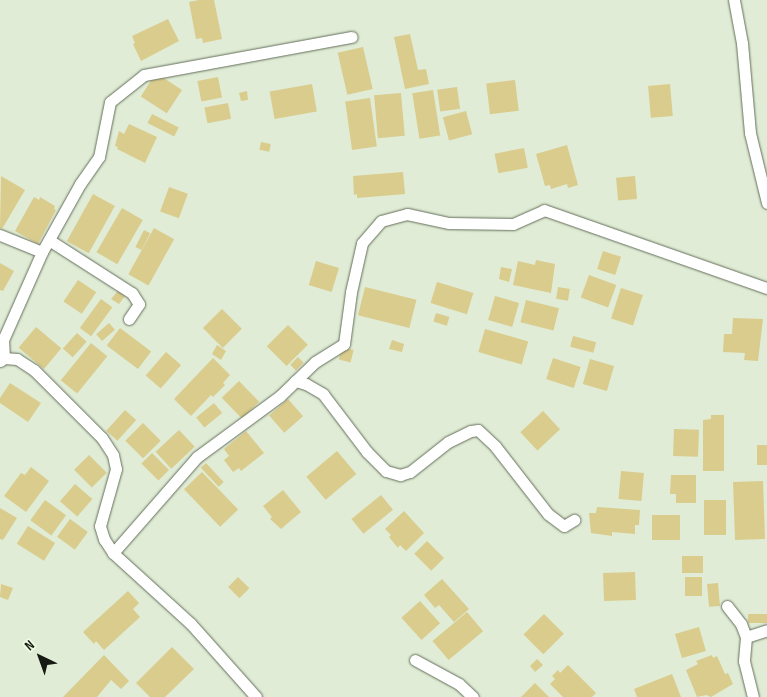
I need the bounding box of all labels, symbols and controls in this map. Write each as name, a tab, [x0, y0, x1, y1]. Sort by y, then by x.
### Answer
north arrow	[15, 632, 65, 682]
text: N	[21, 637, 38, 654]

